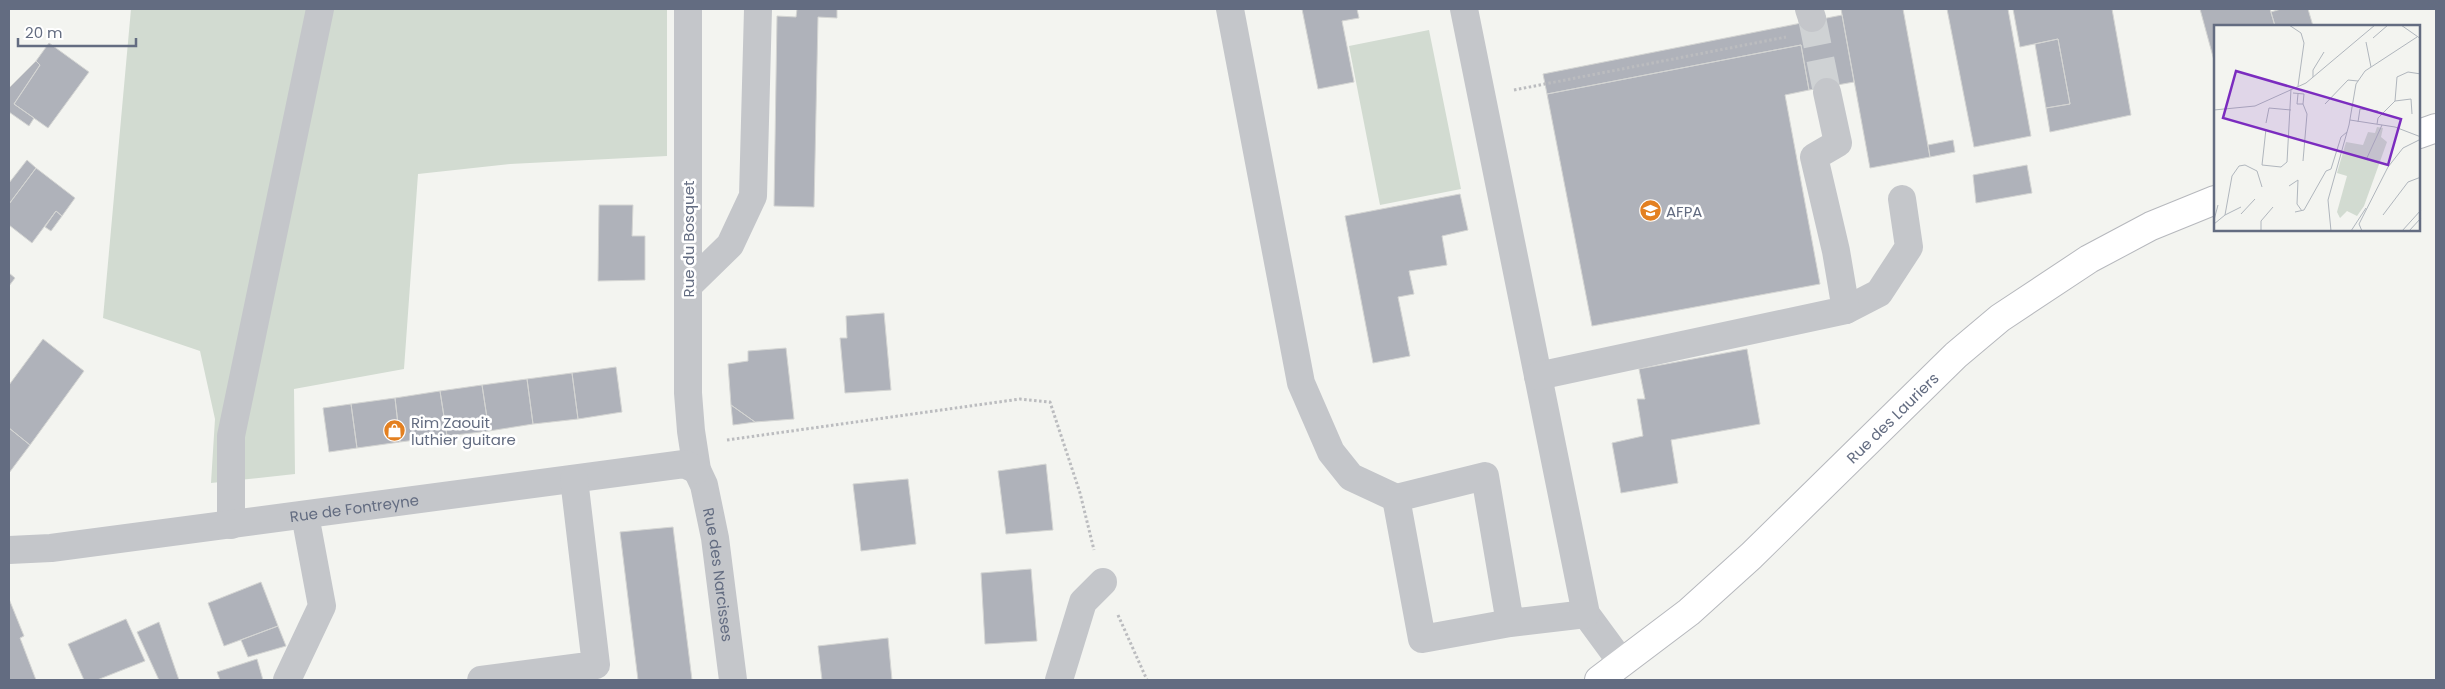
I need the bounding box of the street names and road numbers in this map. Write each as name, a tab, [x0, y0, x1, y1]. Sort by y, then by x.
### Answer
street label: Rue du Bosquet	[678, 181, 699, 297]
street label: Rue des Lauriers	[1841, 367, 1943, 468]
street label: Rue de Fontreyne	[288, 489, 420, 527]
street label: Rue des Narcisses	[698, 506, 739, 643]

